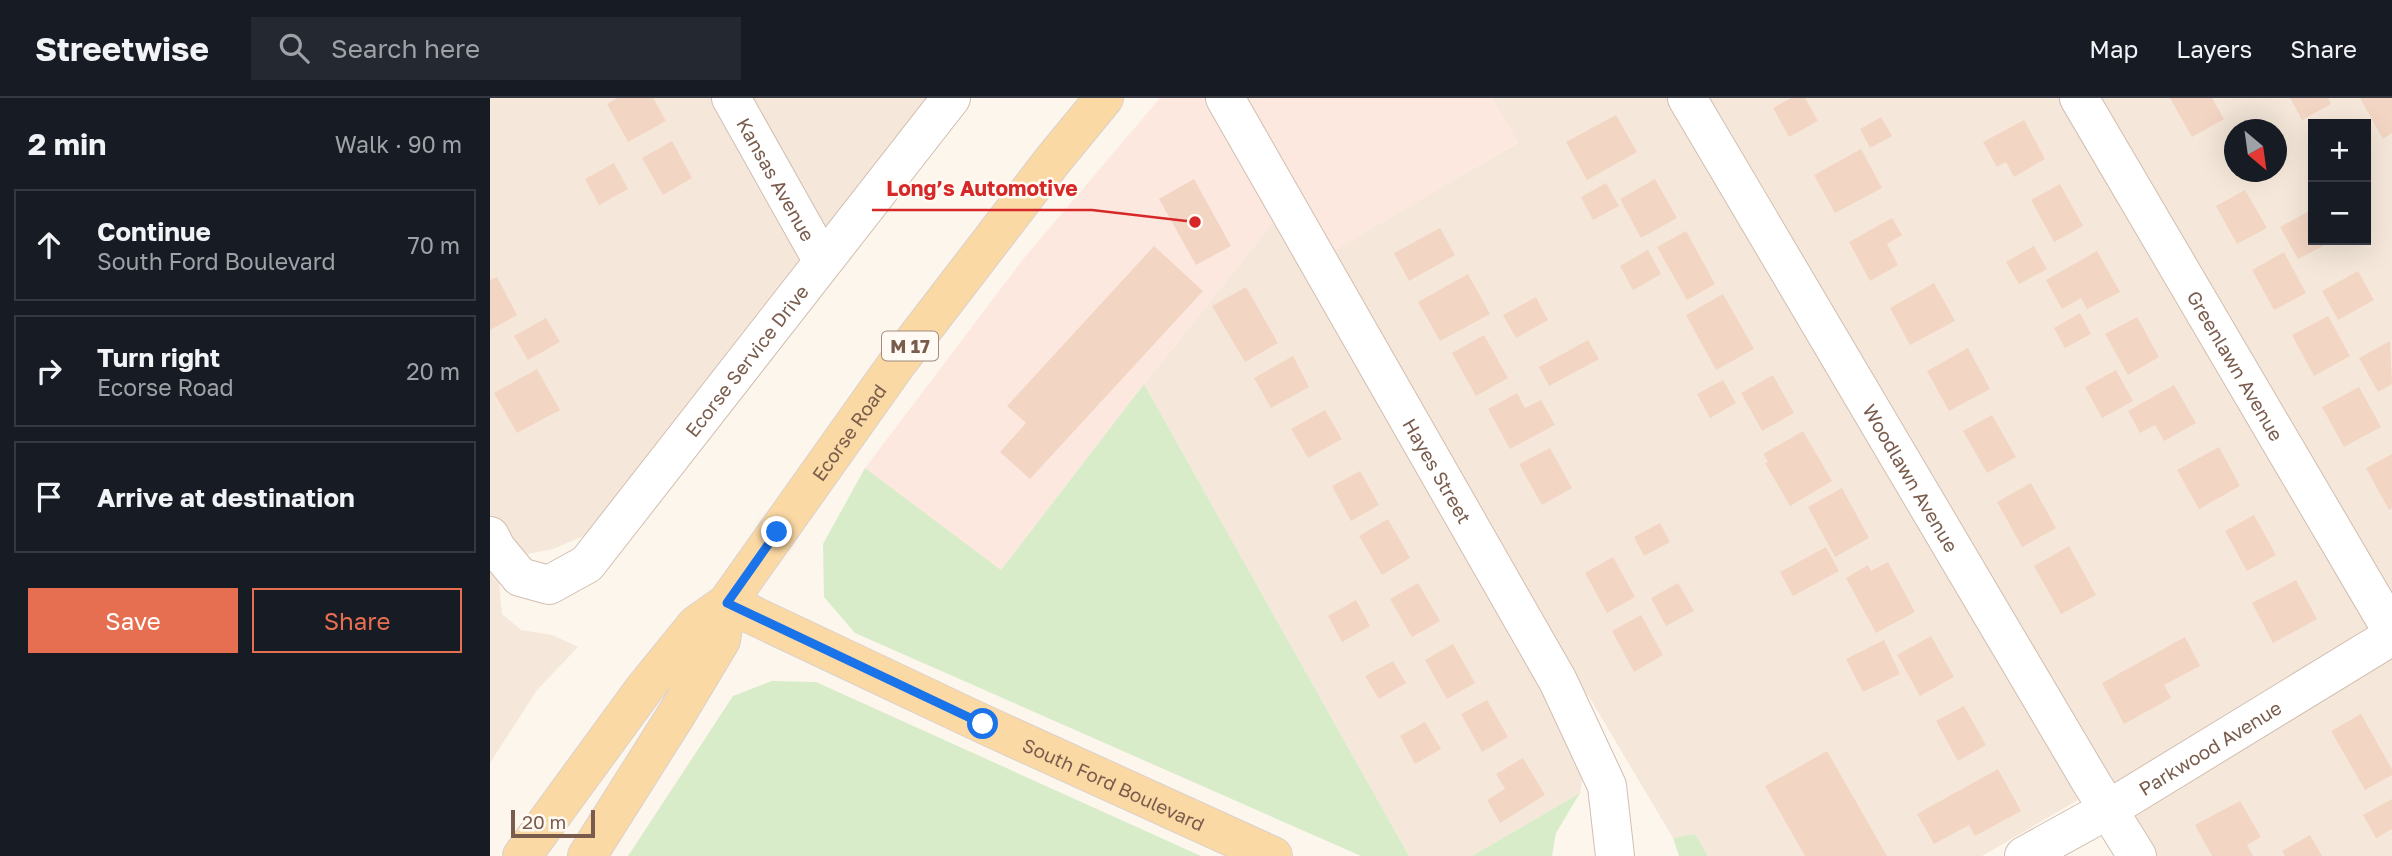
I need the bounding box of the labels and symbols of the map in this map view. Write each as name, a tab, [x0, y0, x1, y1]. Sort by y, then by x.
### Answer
street label: Kansas Avenue	[733, 113, 820, 245]
north arrow	[2224, 119, 2287, 182]
callout: Long’s Automotive	[872, 168, 1092, 210]
text: Long’s Automotive	[886, 175, 1078, 201]
street label: Ecorse Service Drive	[680, 280, 813, 441]
street label: Greenlawn Avenue	[2183, 286, 2289, 444]
road number: M 17	[882, 332, 938, 360]
street label: Ecorse Road	[806, 379, 890, 485]
street label: Woodlawn Avenue	[1859, 400, 1964, 556]
street label: Hayes Street	[1399, 414, 1477, 527]
route end	[761, 516, 792, 547]
street label: Parkwood Avenue	[2134, 695, 2285, 800]
route start	[967, 708, 998, 739]
street label: South Ford Boulevard	[1019, 732, 1208, 835]
scale bar	[511, 807, 595, 839]

